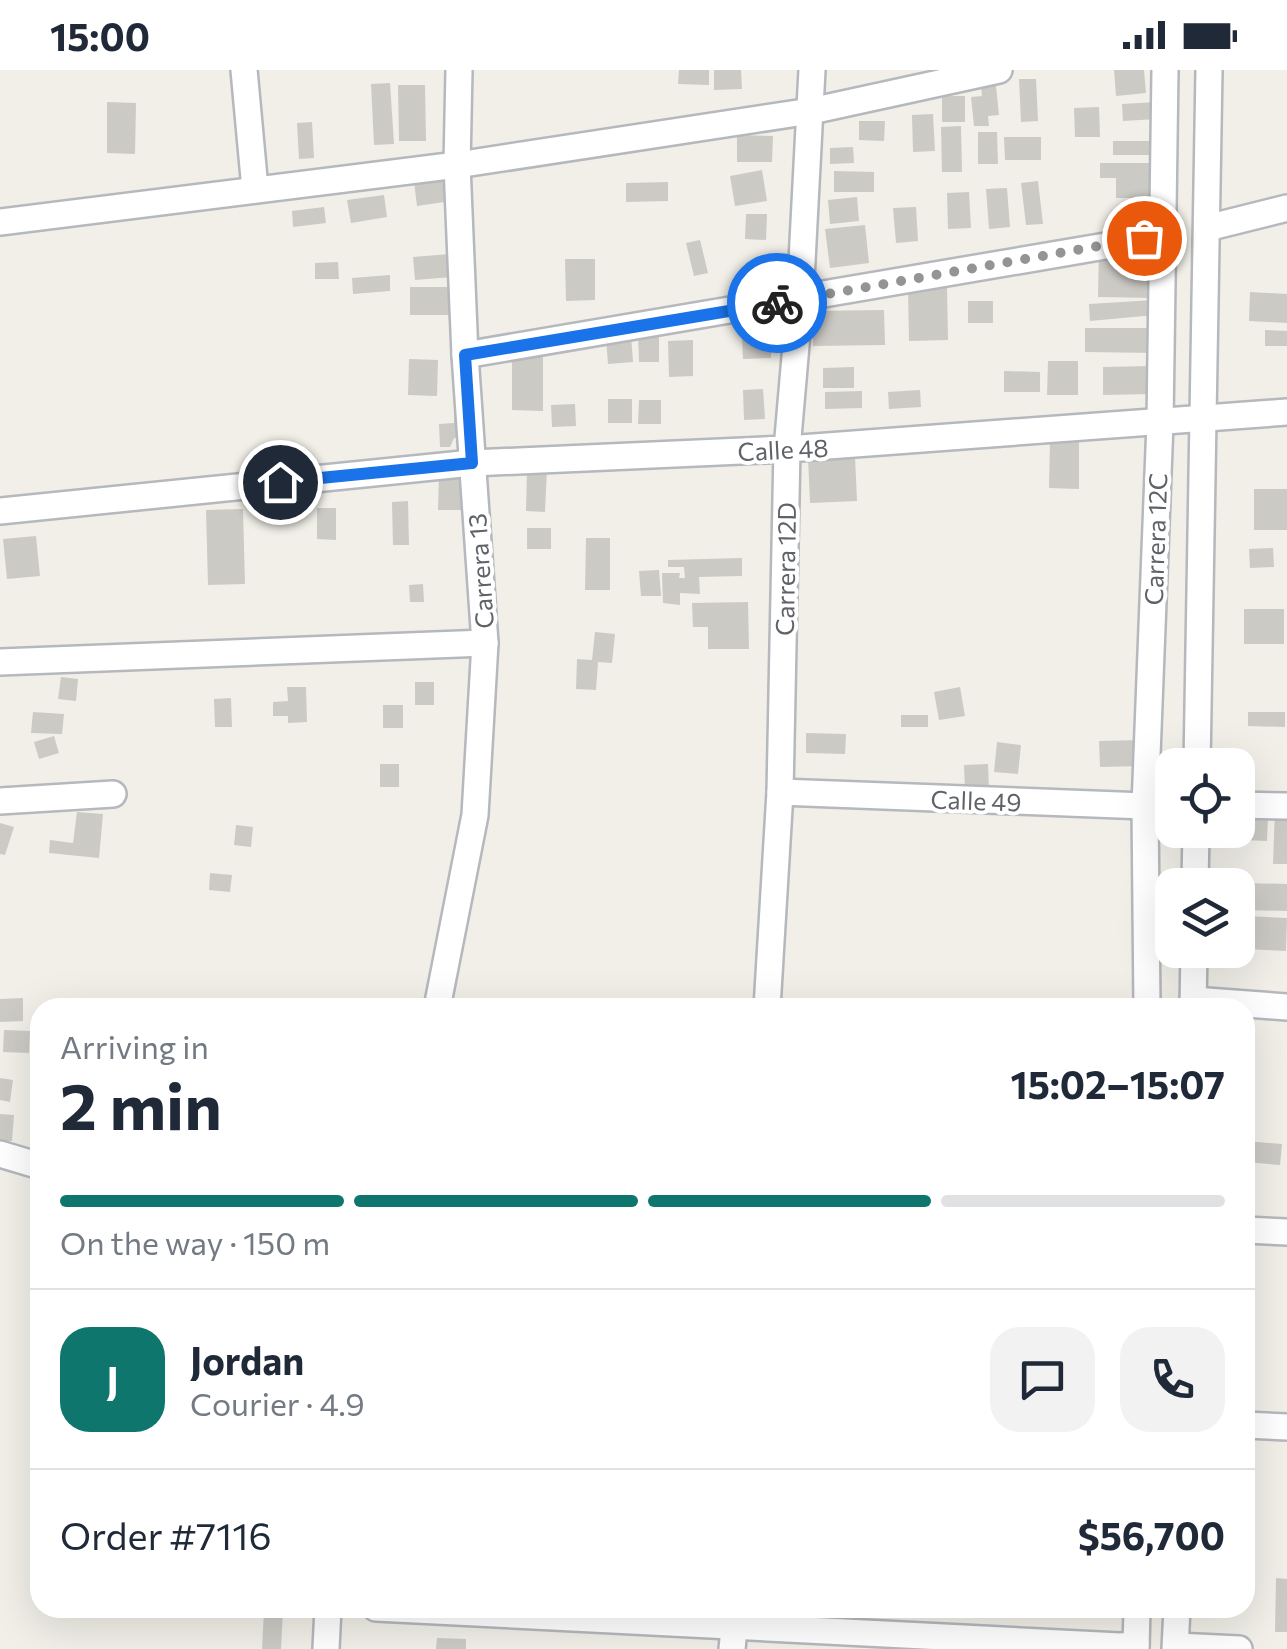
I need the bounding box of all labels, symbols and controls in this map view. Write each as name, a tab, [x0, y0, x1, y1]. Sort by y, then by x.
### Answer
text: 15:00	[50, 12, 150, 59]
pin	[1102, 196, 1187, 281]
icon: bag	[1117, 211, 1172, 266]
courier	[727, 253, 827, 353]
icon: bike	[750, 276, 805, 331]
street label: Calle 48	[737, 432, 829, 466]
pin	[238, 440, 323, 525]
icon: home	[253, 455, 308, 510]
street label: Carrera 12C	[1138, 472, 1172, 606]
street label: Carrera 12D	[769, 502, 801, 636]
street label: Carrera 13	[461, 512, 499, 630]
map controls	[1155, 748, 1255, 968]
button: locate	[1155, 748, 1255, 848]
street label: Calle 49	[930, 783, 1022, 817]
button: layers	[1155, 868, 1255, 968]
text: Arriving in	[60, 1026, 209, 1066]
text: 15:02–15:07	[1010, 1060, 1225, 1107]
text: 2 min	[60, 1064, 222, 1143]
text: On the way · 150 m	[60, 1222, 330, 1262]
button: chat	[990, 1327, 1095, 1432]
button: phone	[1120, 1327, 1225, 1432]
text: Jordan	[190, 1336, 304, 1383]
text: J	[106, 1356, 119, 1403]
text: Courier · 4.9	[190, 1383, 365, 1423]
text: Order #7116	[60, 1511, 272, 1558]
text: $56,700	[1078, 1511, 1225, 1558]

